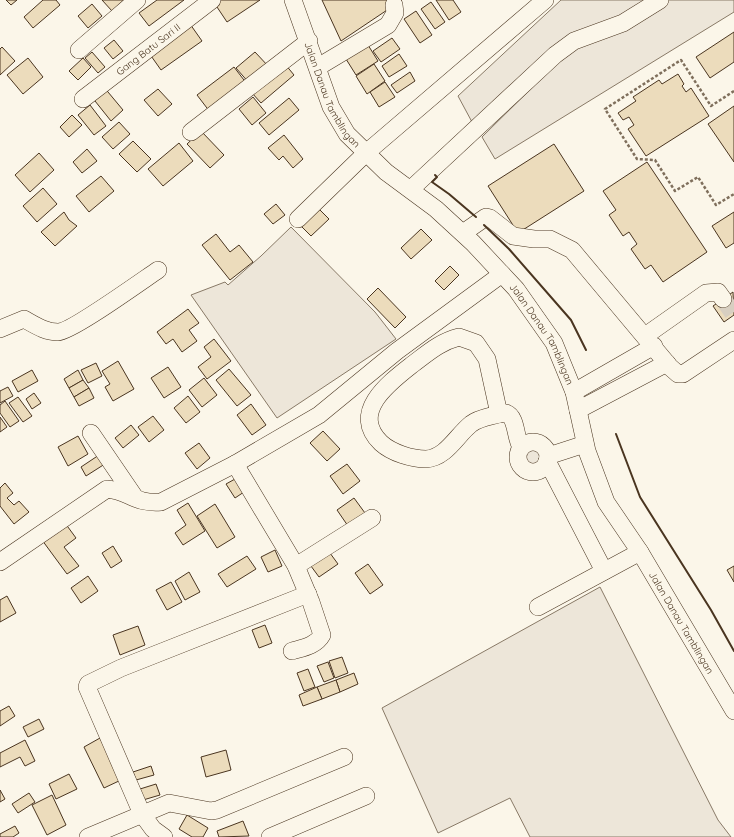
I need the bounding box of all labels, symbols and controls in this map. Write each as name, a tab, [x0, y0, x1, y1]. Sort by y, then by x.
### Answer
street label: Gang Batu Sari II	[113, 20, 183, 78]
street label: Jalan Danau Tamblingan	[302, 40, 363, 150]
street label: Jalan Danau Tamblingan	[507, 280, 577, 387]
street label: Jalan Danau Tamblingan	[646, 569, 717, 676]

